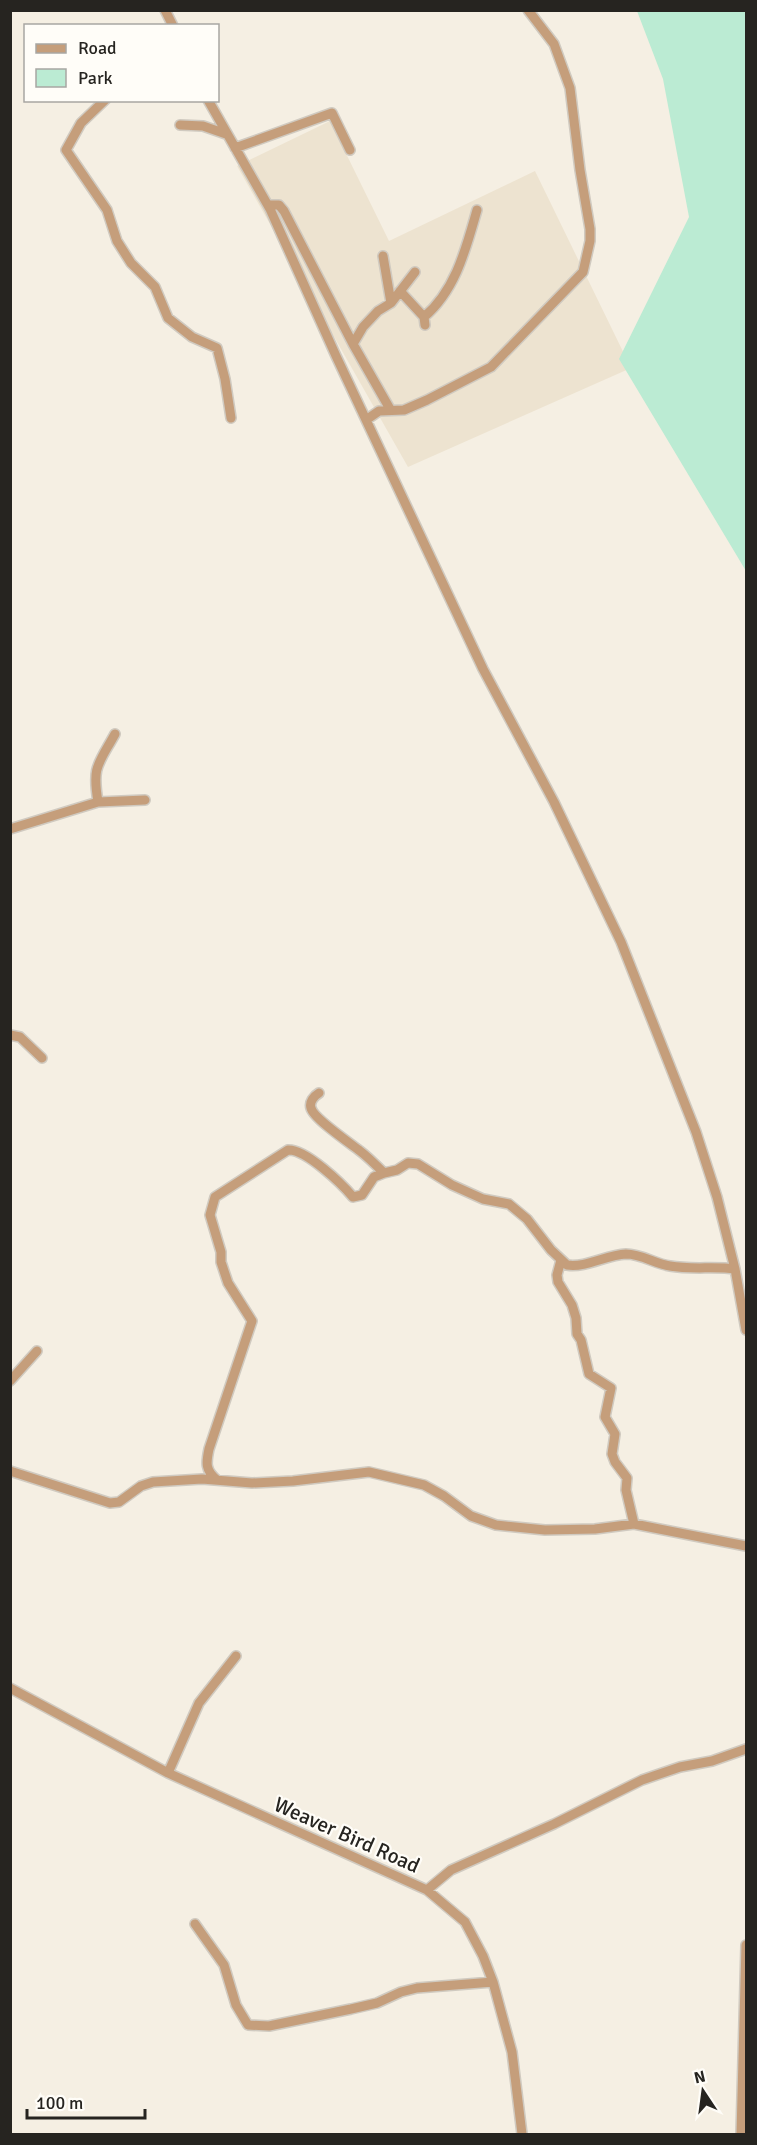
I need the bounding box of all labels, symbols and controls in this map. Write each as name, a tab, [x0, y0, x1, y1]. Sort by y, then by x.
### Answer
legend	[24, 24, 219, 102]
text: Road	[78, 37, 117, 59]
text: Park	[78, 67, 113, 89]
street label: Weaver Bird Road	[270, 1791, 424, 1879]
north arrow	[673, 2061, 733, 2121]
text: N	[692, 2066, 708, 2088]
scale bar	[27, 2082, 146, 2120]
text: 100 m	[36, 2092, 83, 2114]

